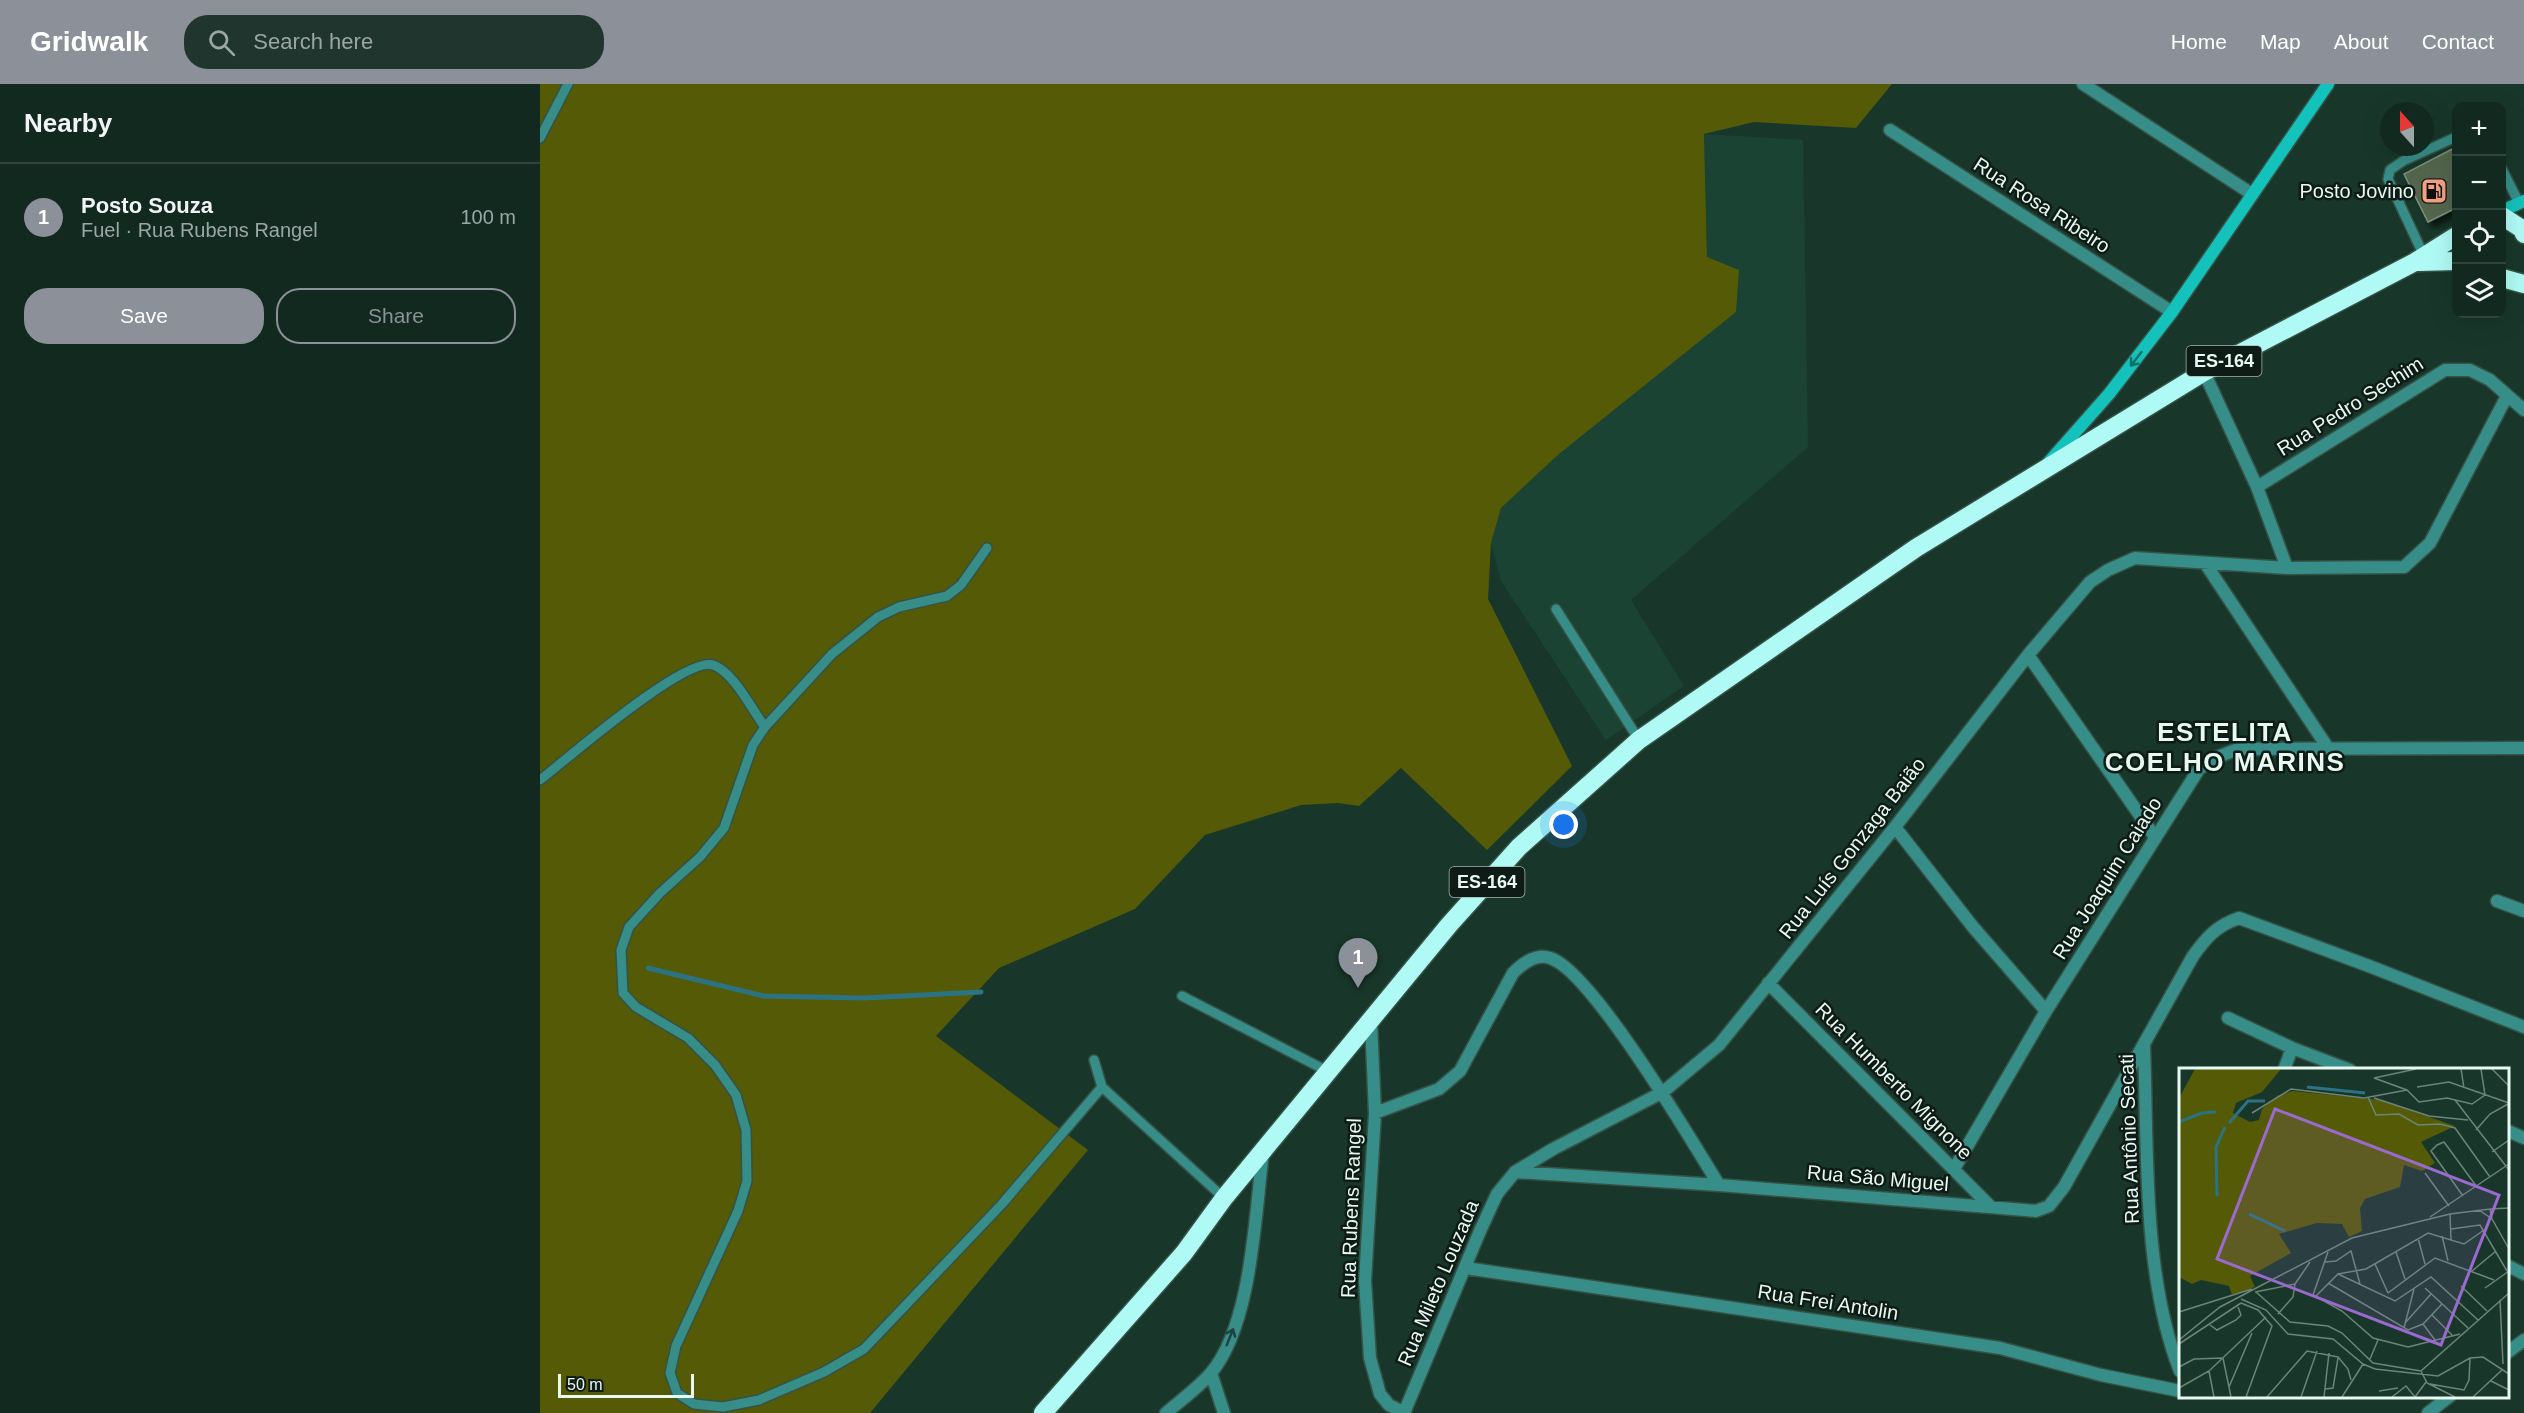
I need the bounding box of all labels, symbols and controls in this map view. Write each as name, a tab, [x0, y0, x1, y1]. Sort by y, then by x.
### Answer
search box	[184, 15, 604, 69]
text: Gridwalk	[30, 26, 148, 57]
icon: search	[205, 26, 238, 59]
text: Search here	[253, 29, 373, 54]
text: Home	[2171, 30, 2227, 53]
text: Map	[2260, 30, 2301, 53]
text: About	[2334, 30, 2389, 53]
text: Contact	[2422, 30, 2494, 53]
north arrow	[2380, 102, 2434, 156]
map controls	[2452, 102, 2506, 318]
button: +	[2452, 102, 2506, 156]
text: Nearby	[24, 108, 112, 138]
street label: Rua Rosa Ribeiro	[1970, 153, 2114, 257]
button: −	[2452, 156, 2506, 210]
fuel station icon: Posto Jovino	[2419, 176, 2449, 206]
place label: Posto Jovino	[2299, 180, 2414, 202]
text: Posto Souza	[81, 193, 213, 218]
text: 1	[38, 206, 49, 228]
text: 100 m	[460, 206, 516, 228]
button: locate	[2452, 210, 2506, 264]
text: Fuel · Rua Rubens Rangel	[81, 219, 318, 241]
button: layers	[2452, 264, 2506, 318]
button: Save	[24, 288, 264, 344]
button: Share	[276, 288, 516, 344]
road number: ES-164	[2186, 346, 2262, 376]
one-way arrow	[2130, 350, 2143, 366]
street label: Rua Pedro Sechim	[2273, 352, 2427, 460]
district label: ESTELITA COELHO MARINS	[2105, 717, 2345, 777]
street label: Rua Luís Gonzaga Baião	[1775, 753, 1929, 943]
street label: Rua Joaquim Caiado	[2048, 793, 2166, 963]
your location	[1549, 810, 1578, 839]
road number: ES-164	[1450, 867, 1524, 897]
pin: 1	[1338, 938, 1378, 988]
street label: Rua Humberto Mignone	[1811, 998, 1977, 1164]
street label: Rua Antônio Secati	[2115, 1054, 2143, 1224]
inset map	[2179, 1068, 2509, 1398]
street label: Rua Rubens Rangel	[1337, 1118, 1365, 1298]
street label: Rua São Miguel	[1806, 1161, 1950, 1195]
street label: Rua Mileto Louzada	[1393, 1196, 1483, 1369]
street label: Rua Frei Antolin	[1756, 1280, 1900, 1324]
one-way arrow	[1225, 1328, 1236, 1347]
scale bar	[558, 1371, 694, 1398]
text: 50 m	[567, 1376, 603, 1393]

